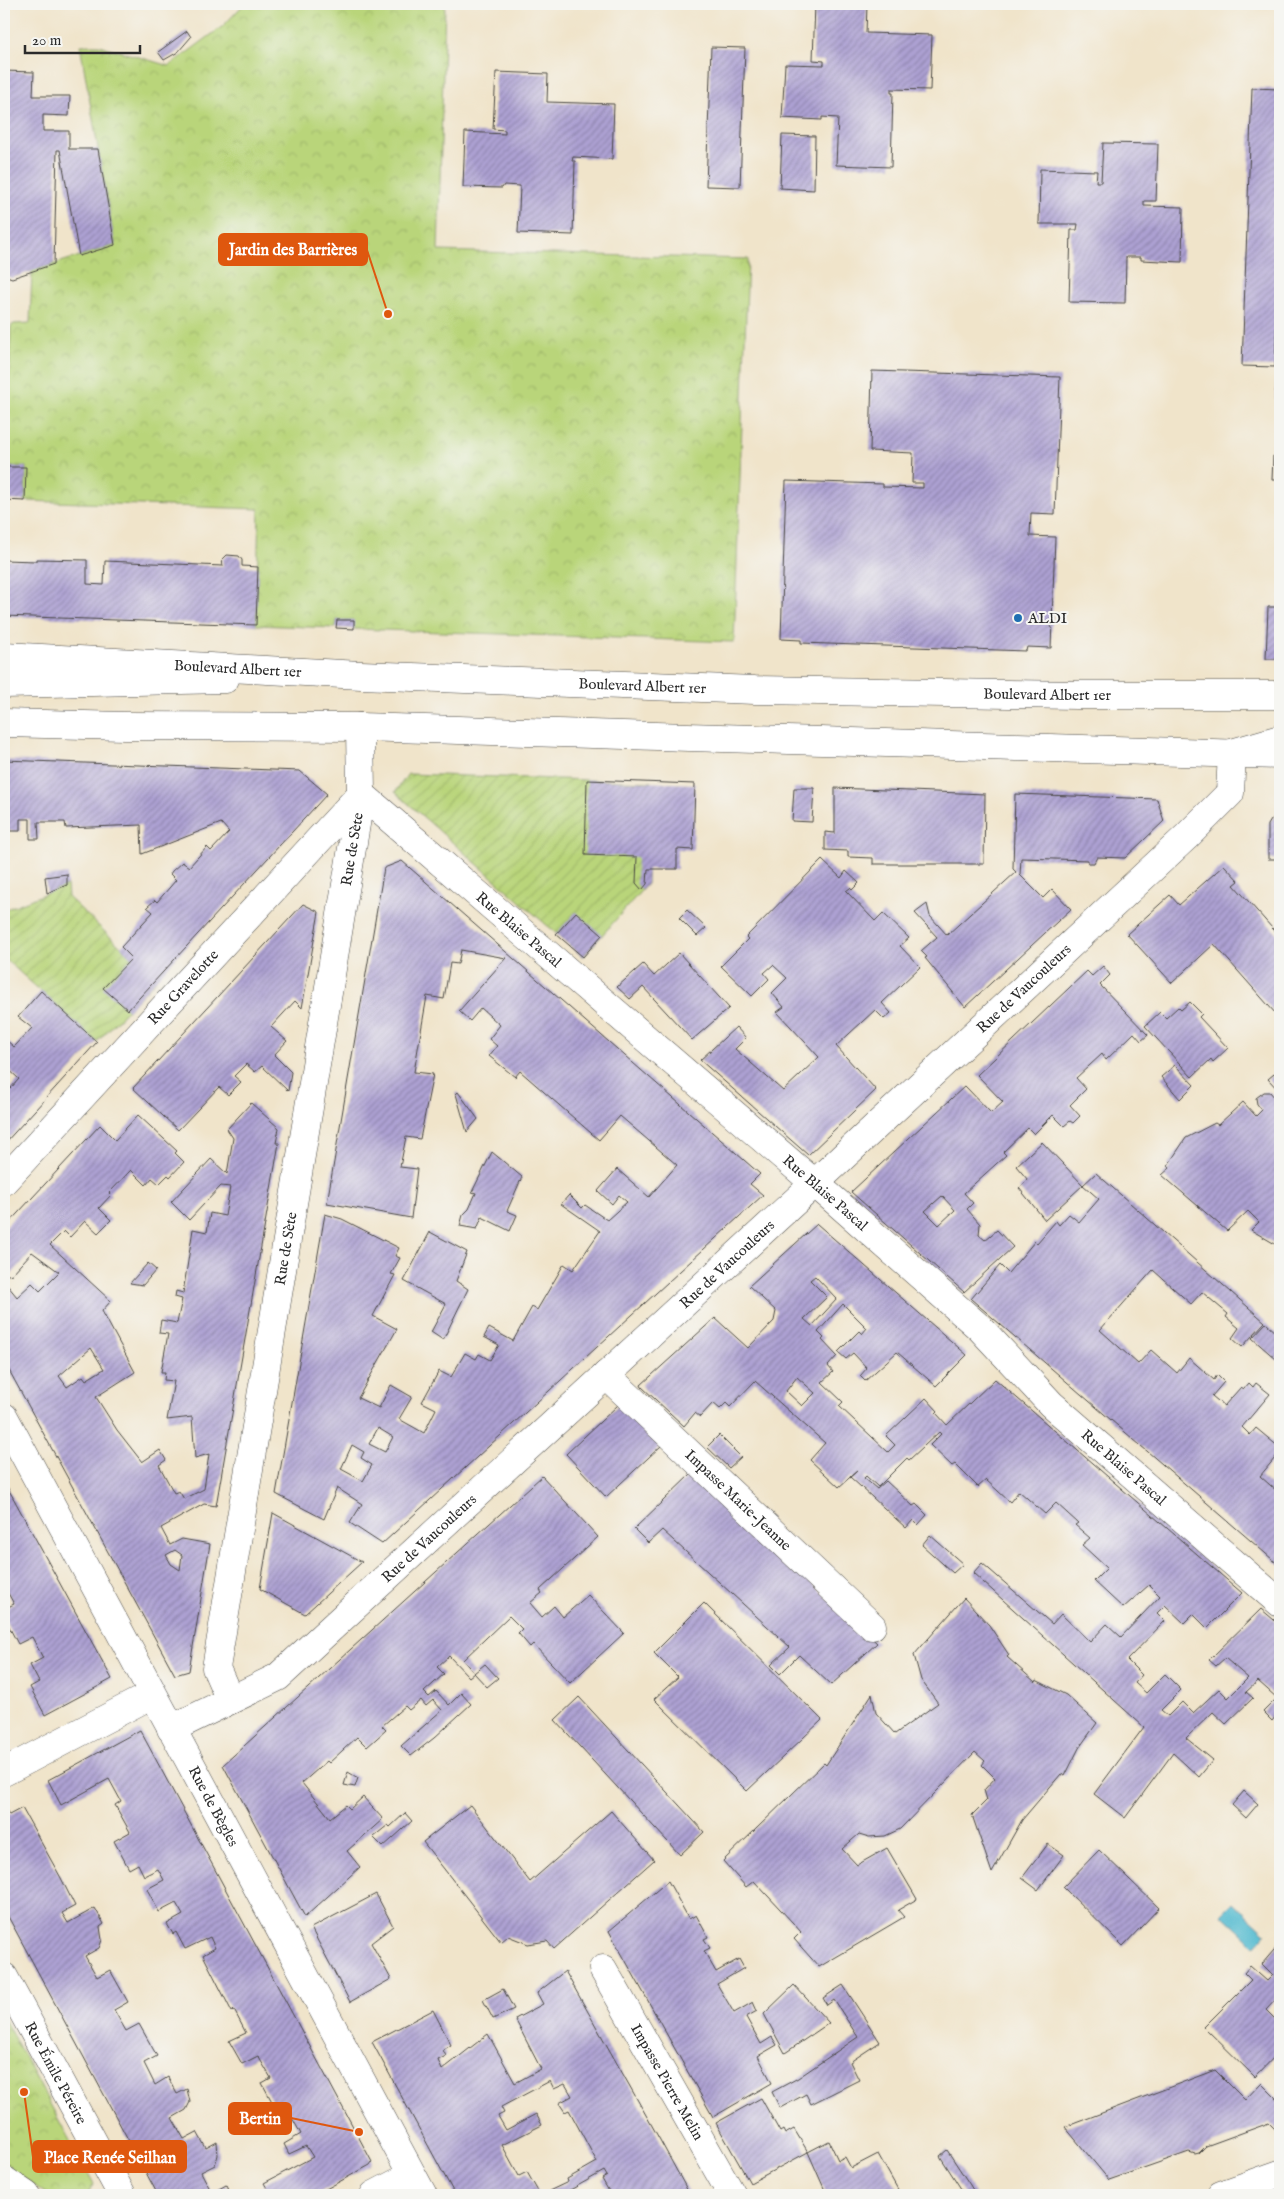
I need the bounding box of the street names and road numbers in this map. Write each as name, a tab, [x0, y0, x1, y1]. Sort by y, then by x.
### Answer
street label: Boulevard Albert 1er	[173, 656, 302, 682]
street label: Boulevard Albert 1er	[578, 674, 707, 698]
street label: Boulevard Albert 1er	[983, 685, 1112, 705]
street label: Rue de Sète	[337, 811, 368, 887]
street label: Rue Blaise Pascal	[472, 888, 566, 972]
street label: Rue de Vaucouleurs	[973, 940, 1075, 1037]
street label: Rue Gravelotte	[144, 946, 223, 1029]
street label: Rue Blaise Pascal	[778, 1151, 872, 1236]
street label: Rue de Sète	[271, 1211, 302, 1287]
street label: Rue de Vaucouleurs	[676, 1216, 779, 1313]
street label: Rue Blaise Pascal	[1077, 1426, 1171, 1510]
street label: Impasse Marie-Jeanne	[681, 1446, 795, 1555]
street label: Rue de Vaucouleurs	[378, 1490, 481, 1587]
street label: Rue de Bègles	[184, 1763, 243, 1850]
street label: Rue Émile Péreire	[20, 2019, 91, 2128]
street label: Impasse Pierre Melin	[626, 2021, 708, 2144]

